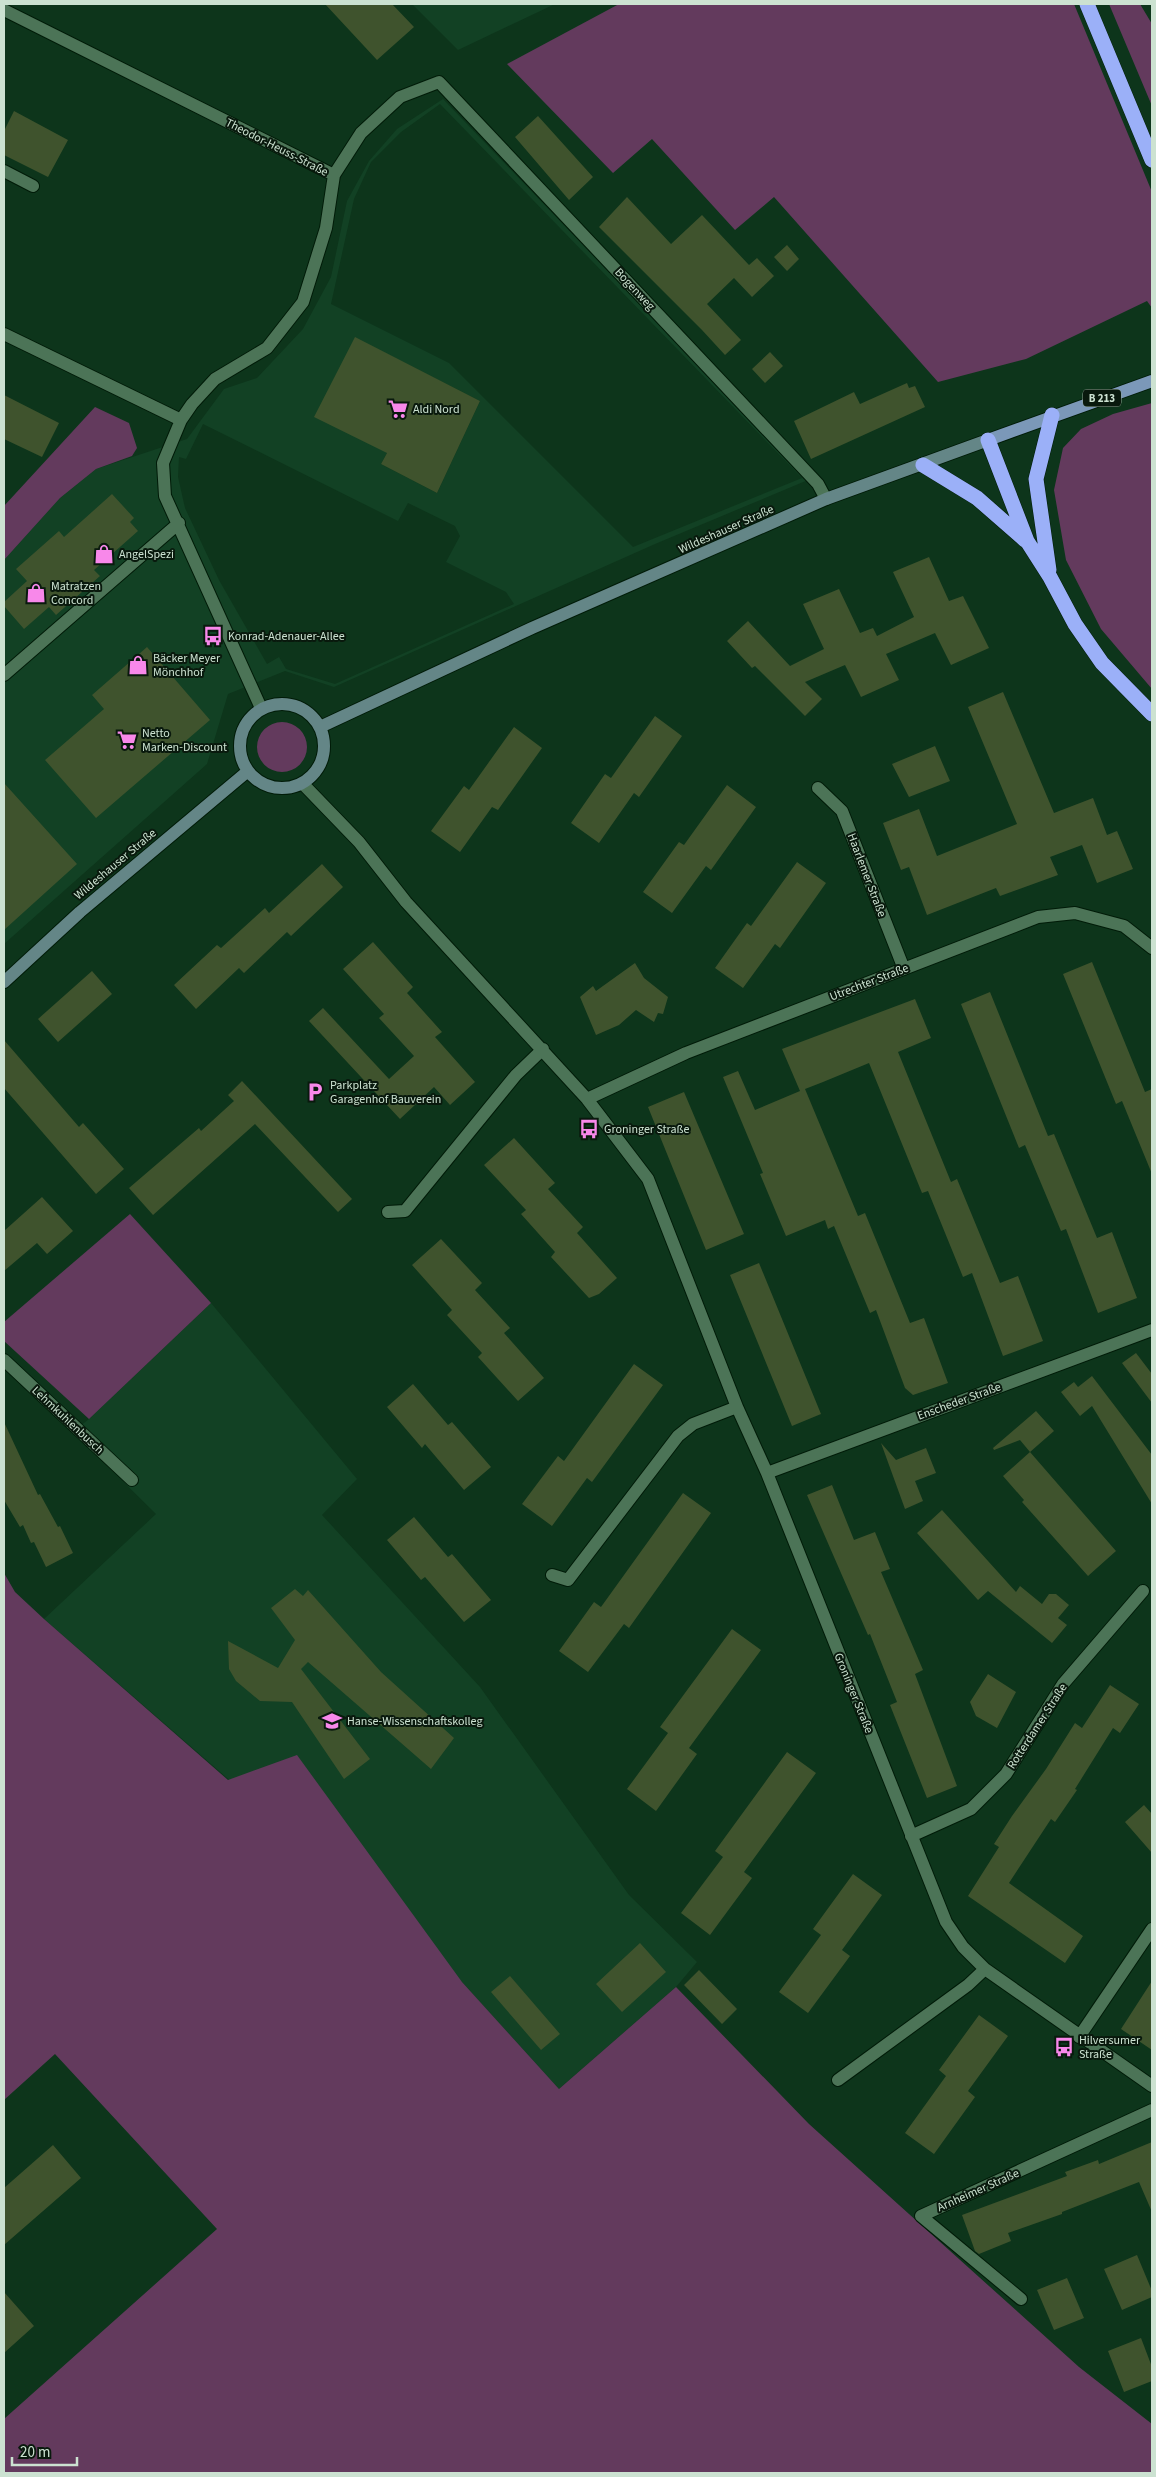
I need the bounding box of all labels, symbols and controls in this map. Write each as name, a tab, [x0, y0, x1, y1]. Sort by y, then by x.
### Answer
street label: Theodor-Heuss-Straße	[222, 114, 331, 181]
street label: Bogenweg	[611, 264, 659, 314]
road number: B 213	[1083, 389, 1121, 406]
supermarket icon: Aldi Nord	[387, 398, 409, 420]
place label: Aldi Nord	[413, 401, 460, 418]
street label: Wildeshauser Straße	[676, 501, 777, 558]
shop icon: AngelSpezi	[93, 543, 115, 565]
place label: AngelSpezi	[119, 546, 174, 563]
place label: Matratzen Concord	[51, 578, 101, 609]
shop icon: Matratzen Concord	[25, 582, 47, 604]
bus stop icon: Konrad-Adenauer-Allee	[202, 625, 224, 647]
place label: Konrad-Adenauer-Allee	[228, 628, 345, 645]
place label: Bäcker Meyer Mönchhof	[153, 650, 221, 681]
shop icon: Bäcker Meyer Mönchhof	[127, 654, 149, 676]
place label: Netto Marken-Discount	[142, 725, 227, 756]
supermarket icon: Netto Marken-Discount	[116, 729, 138, 751]
street label: Wildeshauser Straße	[71, 825, 160, 904]
street label: Haarlemer Straße	[843, 831, 890, 920]
street label: Utrechter Straße	[827, 960, 911, 1005]
place label: Parkplatz Garagenhof Bauverein	[330, 1077, 441, 1108]
parking icon: Parkplatz Garagenhof Bauverein	[304, 1081, 326, 1103]
bus stop icon: Groninger Straße	[578, 1118, 600, 1140]
place label: Groninger Straße	[604, 1121, 689, 1138]
street label: Enscheder Straße	[915, 1378, 1003, 1425]
street label: Lehmkuhlenbusch	[28, 1383, 107, 1458]
street label: Groninger Straße	[830, 1650, 877, 1736]
street label: Rotterdamer Straße	[1003, 1680, 1071, 1772]
school or university icon: Hanse-Wissenschaftskolleg	[321, 1710, 343, 1732]
place label: Hanse-Wissenschaftskolleg	[347, 1713, 482, 1730]
place label: Hilversumer Straße	[1079, 2032, 1141, 2063]
bus stop icon: Hilversumer Straße	[1053, 2036, 1075, 2058]
street label: Arnheimer Straße	[934, 2165, 1022, 2216]
scale bar	[12, 2434, 78, 2466]
text: 20 m	[20, 2442, 50, 2463]

